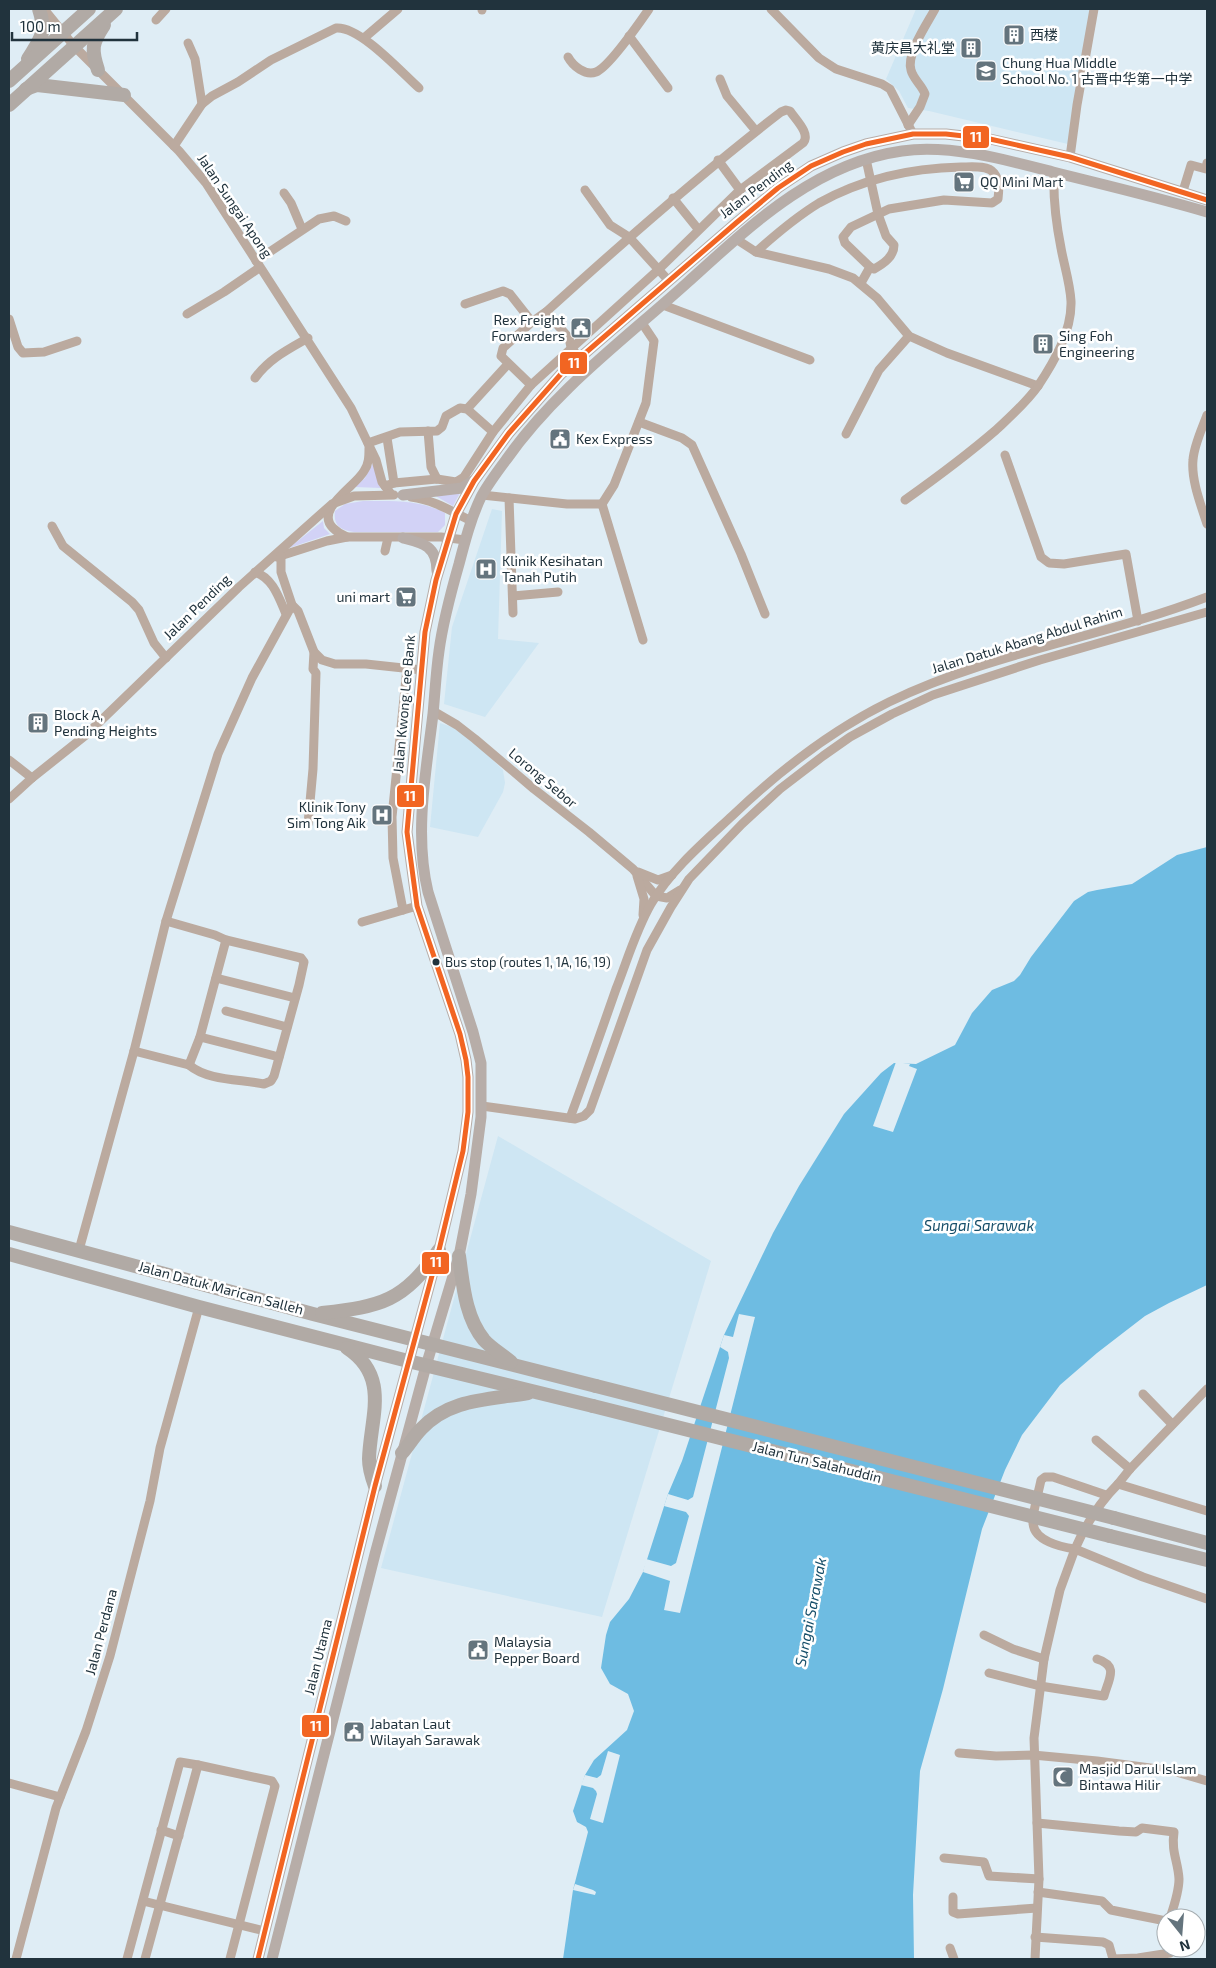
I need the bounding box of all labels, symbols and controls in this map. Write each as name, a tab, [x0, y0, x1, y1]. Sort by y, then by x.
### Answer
scale bar	[12, 10, 138, 42]
text: 100 m	[20, 17, 61, 35]
building icon: 西楼	[1002, 23, 1026, 47]
place label: 西楼	[1030, 26, 1058, 43]
building icon: 黄庆昌大礼堂	[959, 36, 983, 60]
place label: 黄庆昌大礼堂	[871, 39, 955, 56]
place label: Chung Hua Middle School No. 1 古晋中华第一中学	[1002, 54, 1193, 87]
school or university icon: Chung Hua Middle School No. 1 古晋中华第一中学	[974, 59, 998, 83]
line badge: 11	[962, 125, 990, 149]
text: 11	[970, 128, 982, 145]
street label: Jalan Sungai Apong	[194, 150, 277, 261]
street label: Jalan Pending	[716, 156, 796, 222]
supermarket icon: QQ Mini Mart	[952, 170, 976, 194]
place label: QQ Mini Mart	[980, 173, 1063, 190]
place label: Rex Freight Forwarders	[491, 311, 565, 344]
public building icon: Rex Freight Forwarders	[569, 316, 593, 340]
place label: Sing Foh Engineering	[1059, 327, 1135, 360]
building icon: Sing Foh Engineering	[1031, 332, 1055, 356]
line badge: 11	[559, 351, 588, 375]
text: 11	[568, 354, 580, 371]
public building icon: Kex Express	[548, 427, 572, 451]
place label: Kex Express	[576, 430, 653, 447]
place label: Klinik Kesihatan Tanah Putih	[502, 552, 603, 585]
hospital icon: Klinik Kesihatan Tanah Putih	[474, 557, 498, 581]
street label: Jalan Pending	[160, 570, 234, 643]
supermarket icon: uni mart	[394, 585, 418, 609]
place label: uni mart	[336, 588, 390, 605]
street label: Jalan Datuk Abang Abdul Rahim	[929, 602, 1124, 677]
street label: Jalan Kwong Lee Bank	[389, 634, 418, 774]
place label: Block A, Pending Heights	[54, 706, 157, 739]
building icon: Block A, Pending Heights	[26, 711, 50, 735]
street label: Lorong Sebor	[505, 744, 581, 812]
line badge: 11	[396, 784, 425, 808]
text: 11	[404, 787, 416, 804]
place label: Klinik Tony Sim Tong Aik	[287, 798, 367, 831]
hospital icon: Klinik Tony Sim Tong Aik	[370, 803, 394, 827]
place label: Bus stop (routes 1, 1A, 16, 19)	[445, 954, 611, 970]
marker: Bus stop (routes 1, 1A, 16, 19)	[431, 957, 441, 967]
water label: Sungai Sarawak	[924, 1216, 1034, 1234]
line badge: 11	[421, 1251, 450, 1275]
text: 11	[430, 1253, 442, 1270]
street label: Jalan Datuk Marican Salleh	[137, 1257, 306, 1318]
street label: Jalan Tun Salahuddin	[751, 1437, 883, 1486]
water label: Sungai Sarawak	[791, 1556, 829, 1668]
street label: Jalan Perdana	[81, 1587, 120, 1677]
street label: Jalan Utama	[300, 1617, 335, 1697]
place label: Malaysia Pepper Board	[494, 1633, 580, 1666]
public building icon: Malaysia Pepper Board	[466, 1638, 490, 1662]
line badge: 11	[301, 1714, 330, 1738]
place label: Jabatan Laut Wilayah Sarawak	[370, 1715, 480, 1748]
text: 11	[310, 1717, 322, 1734]
public building icon: Jabatan Laut Wilayah Sarawak	[342, 1720, 366, 1744]
place label: Masjid Darul Islam Bintawa Hilir	[1079, 1760, 1197, 1793]
mosque icon: Masjid Darul Islam Bintawa Hilir	[1051, 1765, 1075, 1789]
north arrow	[1156, 1908, 1206, 1958]
text: N	[1178, 1936, 1192, 1956]

